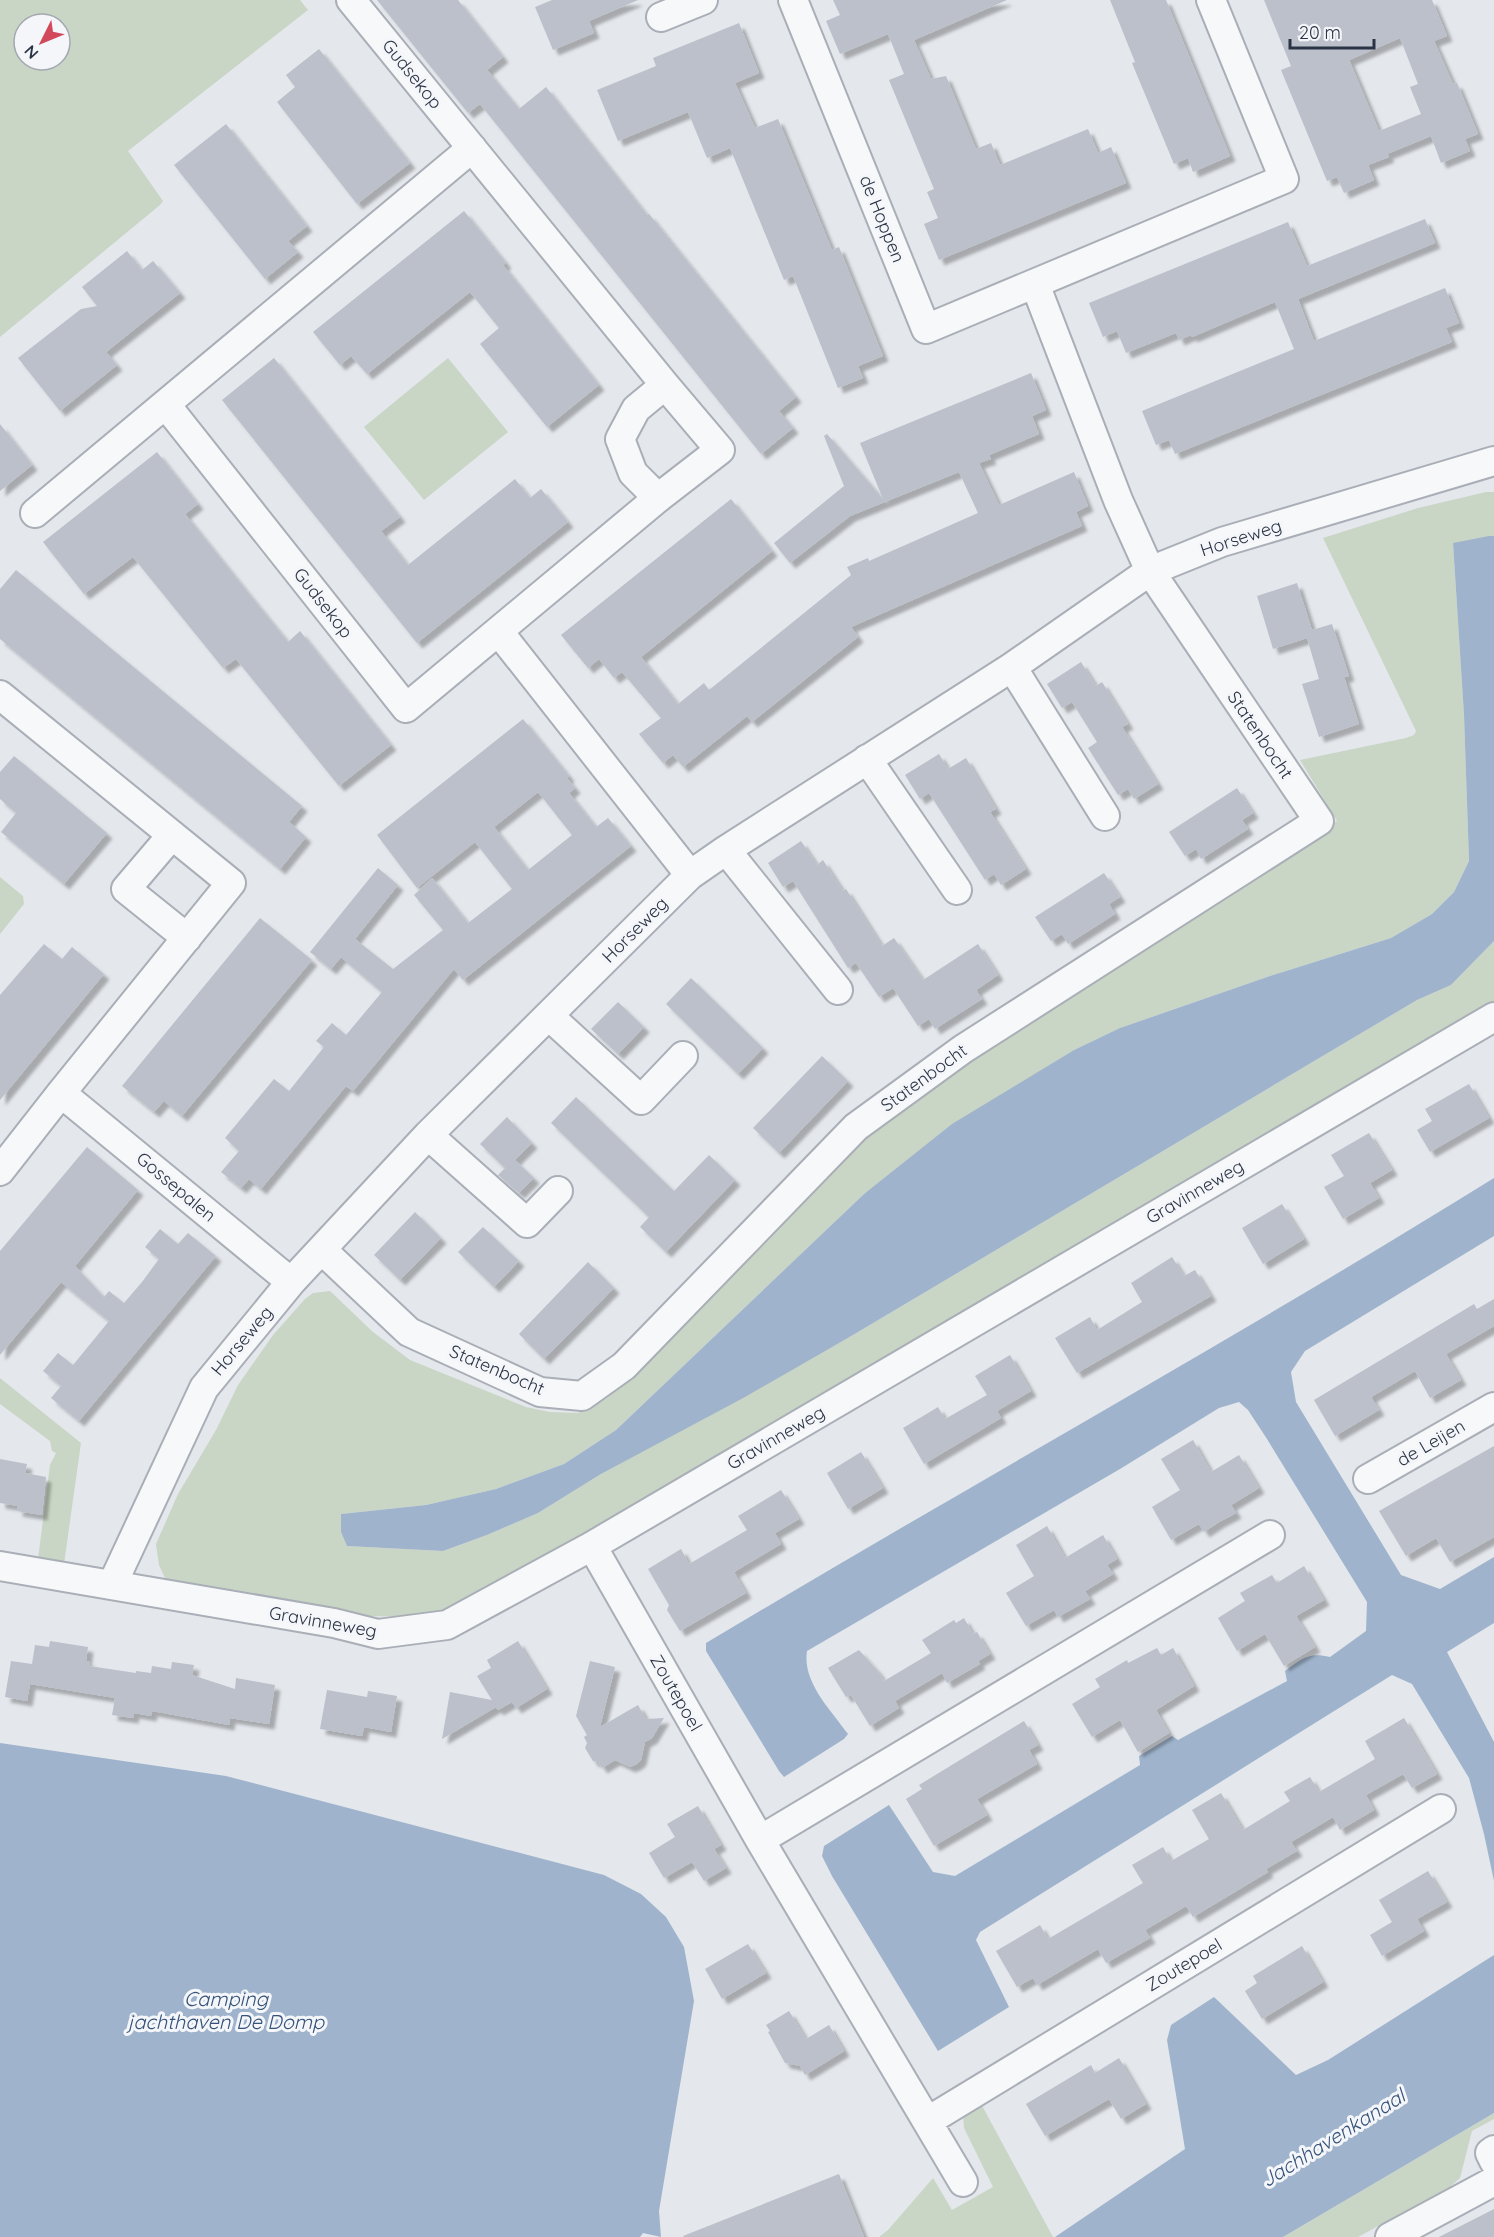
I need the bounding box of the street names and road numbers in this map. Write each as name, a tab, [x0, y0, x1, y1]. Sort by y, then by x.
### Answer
street label: Gudsekop	[377, 34, 448, 113]
street label: de Hoppen	[855, 172, 910, 266]
street label: Horseweg	[1197, 514, 1284, 561]
street label: Gudsekop	[289, 563, 358, 643]
street label: Statenbocht	[1223, 686, 1298, 783]
street label: Horseweg	[597, 892, 673, 968]
street label: Statenbocht	[876, 1039, 971, 1117]
street label: Gossepalen	[132, 1147, 221, 1227]
street label: Gravinneweg	[1142, 1154, 1248, 1229]
street label: Horseweg	[206, 1301, 277, 1380]
street label: Statenbocht	[446, 1339, 548, 1400]
street label: Gravinneweg	[723, 1400, 829, 1475]
street label: de Leijen	[1393, 1414, 1469, 1471]
street label: Gravinneweg	[267, 1601, 379, 1642]
street label: Zoutepoel	[645, 1650, 708, 1735]
street label: Zoutepoel	[1141, 1933, 1226, 1996]

